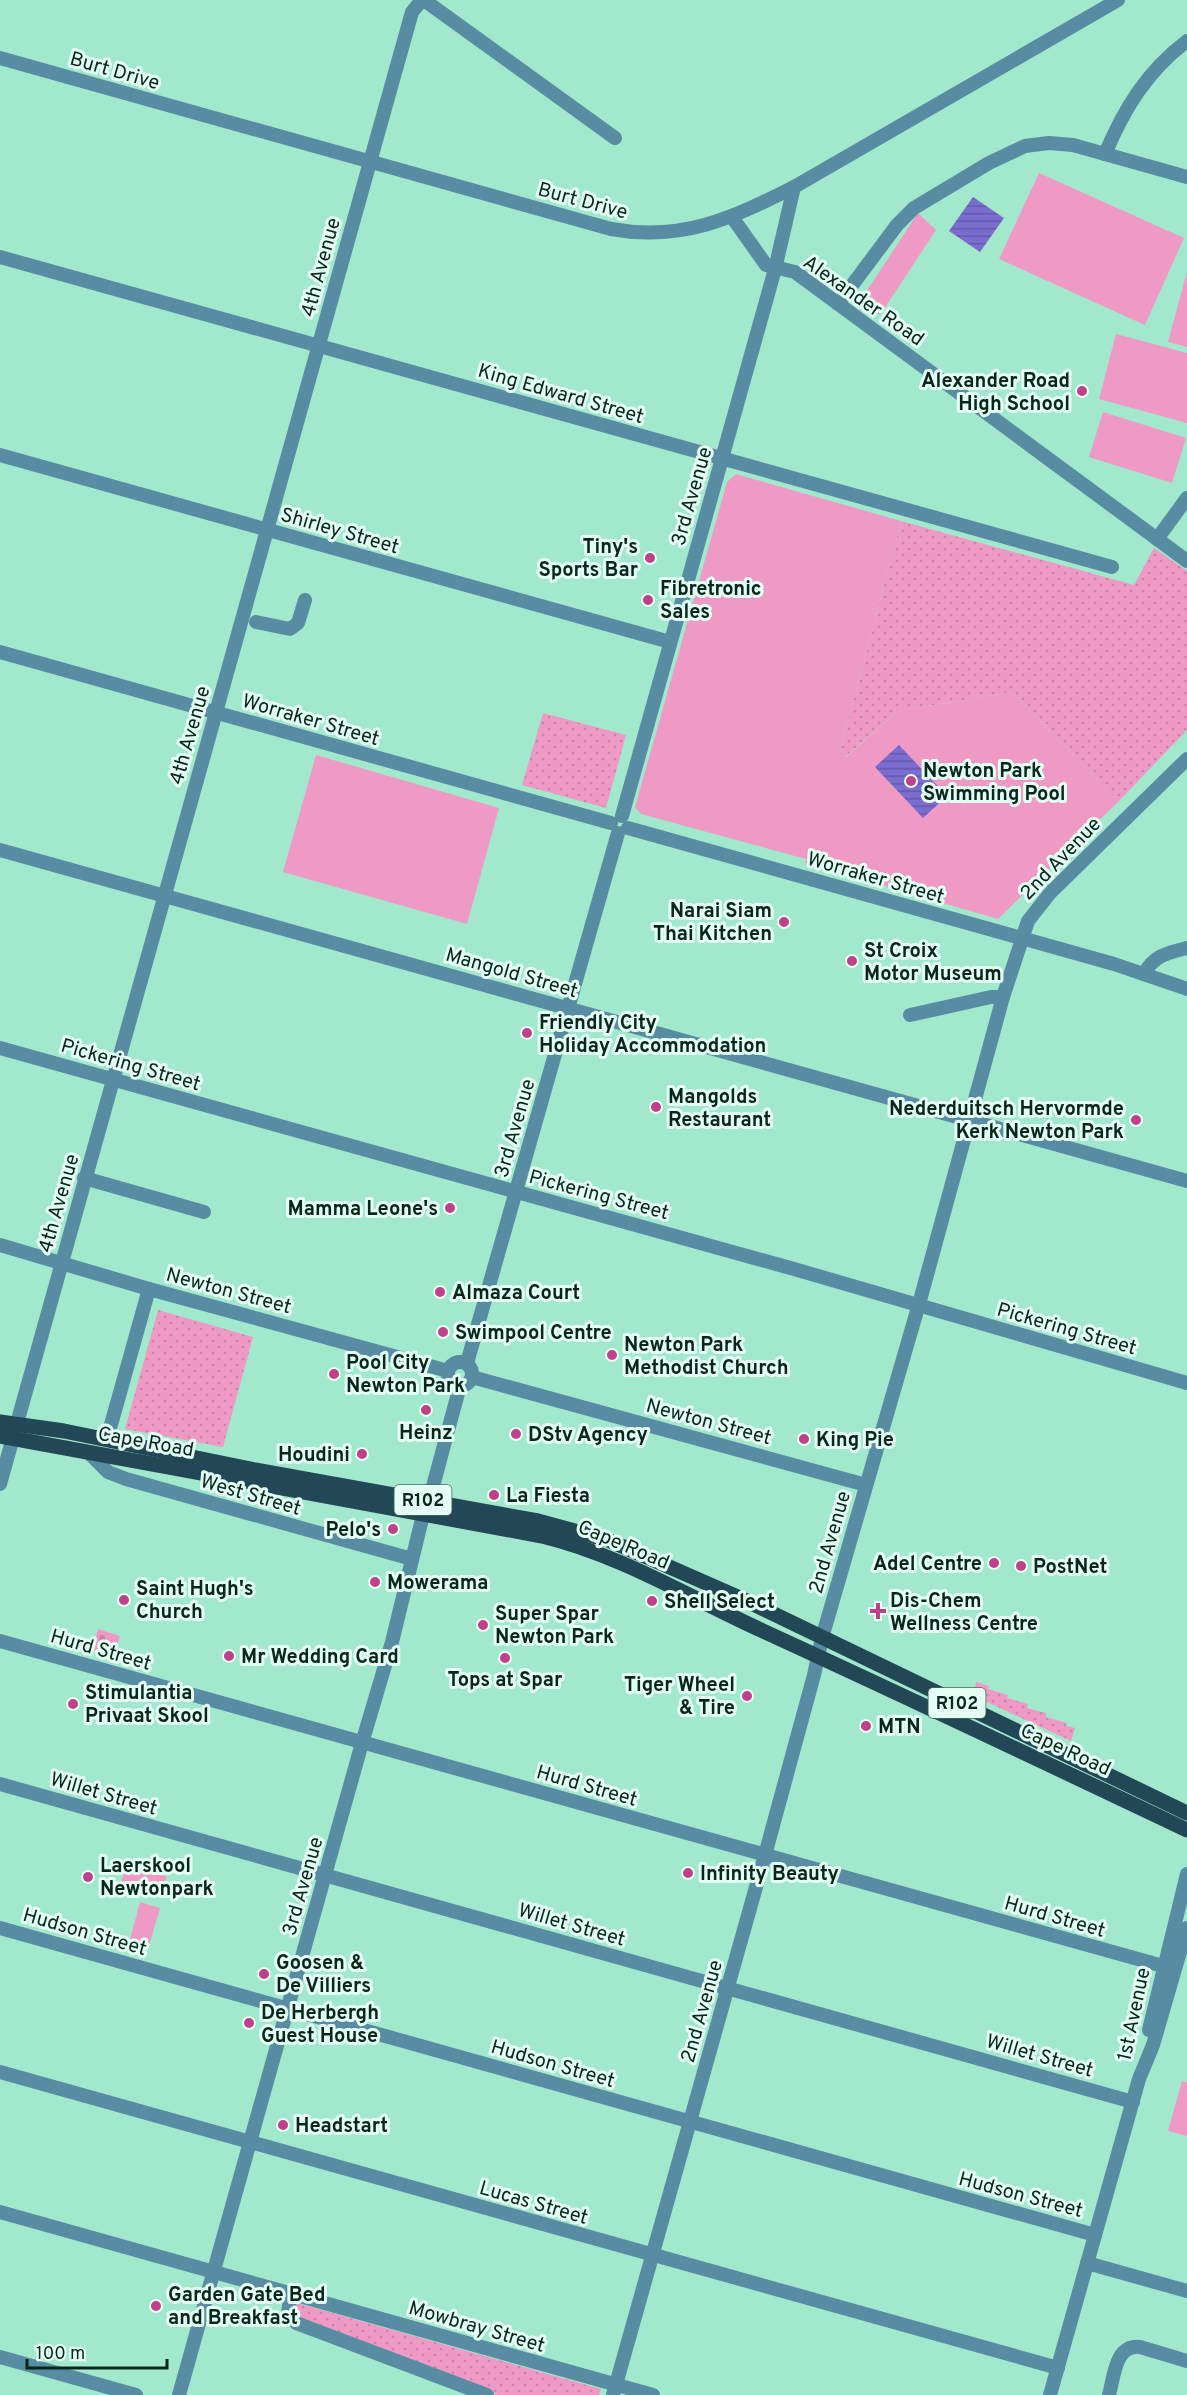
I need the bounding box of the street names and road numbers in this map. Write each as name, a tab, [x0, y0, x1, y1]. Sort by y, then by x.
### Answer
street label: Burt Drive	[67, 47, 162, 97]
street label: Burt Drive	[535, 177, 630, 226]
street label: 4th Avenue	[296, 215, 348, 320]
street label: Alexander Road	[797, 250, 929, 353]
street label: King Edward Street	[474, 359, 646, 431]
street label: 3rd Avenue	[666, 444, 719, 549]
street label: Shirley Street	[277, 503, 402, 561]
street label: 4th Avenue	[164, 683, 217, 788]
street label: Worraker Street	[239, 689, 382, 753]
street label: 2nd Avenue	[1015, 812, 1108, 906]
street label: Worraker Street	[804, 847, 947, 911]
street label: Mangold Street	[442, 943, 581, 1005]
street label: Pickering Street	[58, 1034, 203, 1098]
street label: 3rd Avenue	[489, 1076, 542, 1181]
street label: 4th Avenue	[33, 1151, 86, 1256]
street label: Pickering Street	[526, 1165, 671, 1227]
street label: Newton Street	[163, 1263, 294, 1321]
street label: Pickering Street	[994, 1298, 1139, 1362]
street label: Newton Street	[643, 1394, 774, 1452]
street label: Cape Road	[96, 1422, 196, 1464]
street label: West Street	[197, 1469, 304, 1523]
road number: R102	[394, 1485, 452, 1515]
street label: 2nd Avenue	[804, 1488, 858, 1597]
street label: Cape Road	[573, 1515, 673, 1577]
street label: Hurd Street	[47, 1624, 154, 1678]
road number: R102	[928, 1688, 986, 1718]
street label: Cape Road	[1016, 1719, 1115, 1783]
street label: Hurd Street	[533, 1760, 640, 1814]
street label: Willet Street	[47, 1767, 160, 1823]
street label: 3rd Avenue	[277, 1834, 330, 1939]
street label: Hurd Street	[1001, 1891, 1108, 1945]
street label: Willet Street	[515, 1898, 628, 1954]
street label: Hudson Street	[20, 1903, 149, 1963]
street label: 2nd Avenue	[676, 1957, 730, 2066]
street label: 1st Avenue	[1112, 1965, 1158, 2063]
street label: Willet Street	[983, 2029, 1096, 2085]
street label: Hudson Street	[488, 2035, 617, 2095]
street label: Hudson Street	[955, 2167, 1086, 2225]
street label: Lucas Street	[476, 2176, 591, 2232]
street label: Mowbray Street	[405, 2296, 548, 2360]

